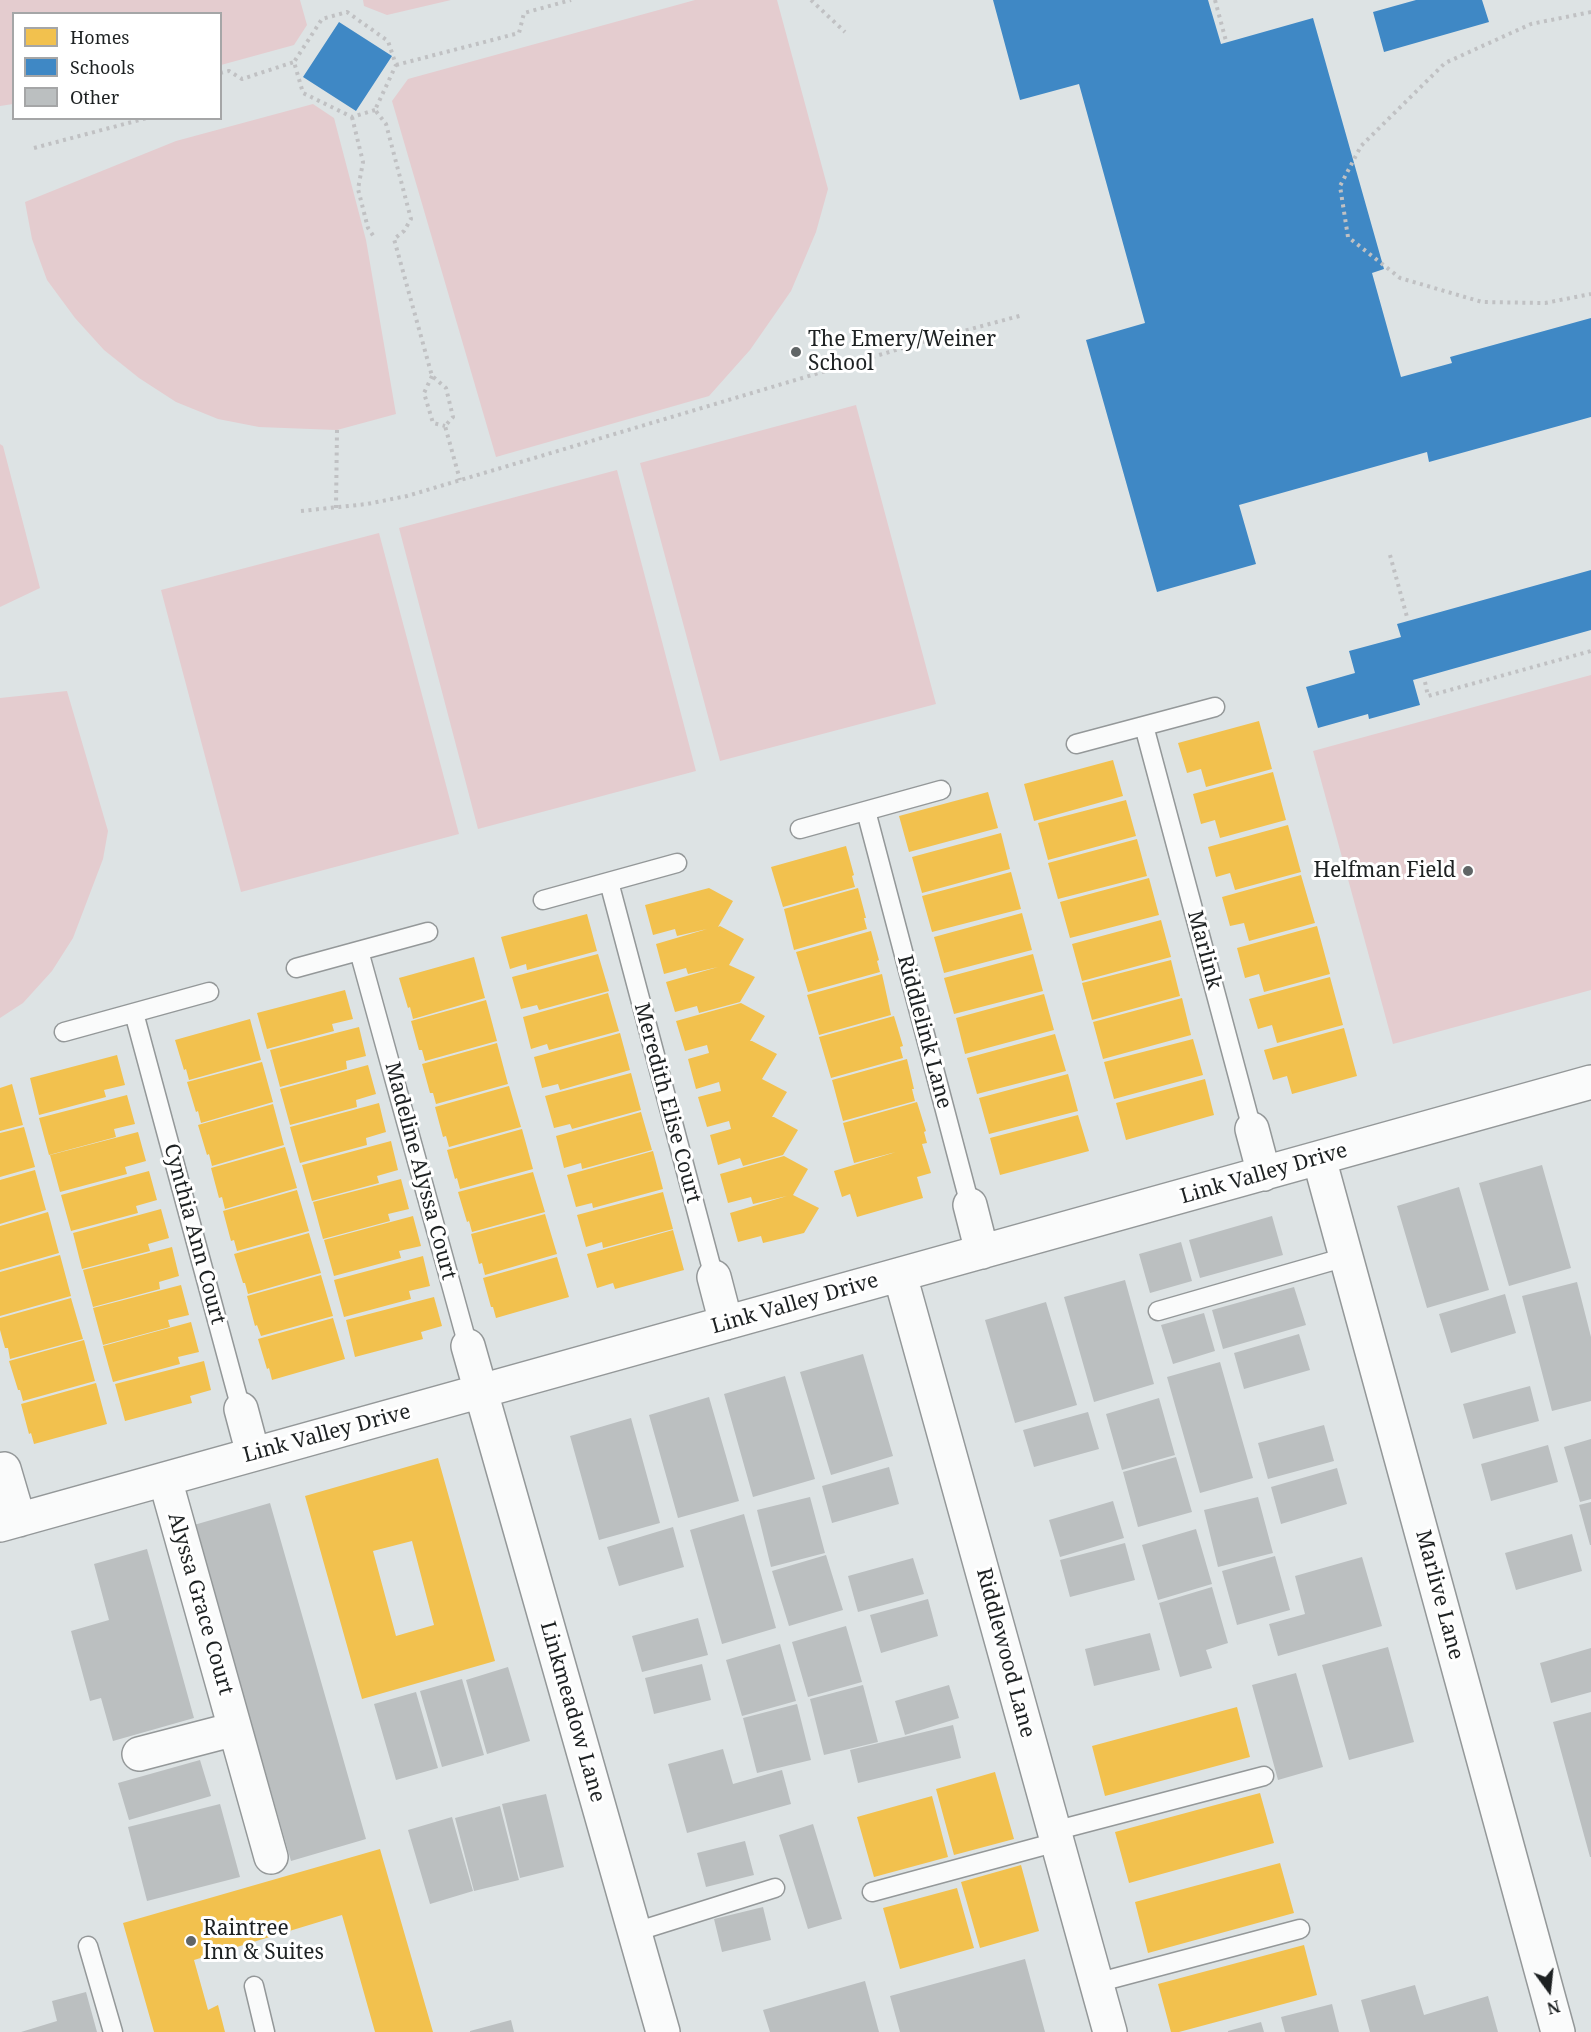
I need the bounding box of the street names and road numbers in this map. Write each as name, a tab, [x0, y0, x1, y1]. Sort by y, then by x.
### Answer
street label: Marlink	[1181, 908, 1227, 992]
street label: Riddlelink Lane	[891, 952, 957, 1112]
street label: Meredith Elise Court	[628, 1000, 706, 1206]
street label: Madeline Alyssa Court	[379, 1059, 461, 1283]
street label: Link Valley Drive	[1178, 1138, 1350, 1210]
street label: Cynthia Ann Court	[158, 1141, 230, 1327]
street label: Link Valley Drive	[709, 1268, 881, 1340]
street label: Link Valley Drive	[240, 1399, 414, 1469]
street label: Alyssa Grace Court	[162, 1510, 238, 1698]
street label: Marlive Lane	[1410, 1527, 1468, 1663]
street label: Riddlewood Lane	[970, 1566, 1040, 1740]
street label: Linkmeadow Lane	[534, 1619, 610, 1805]

